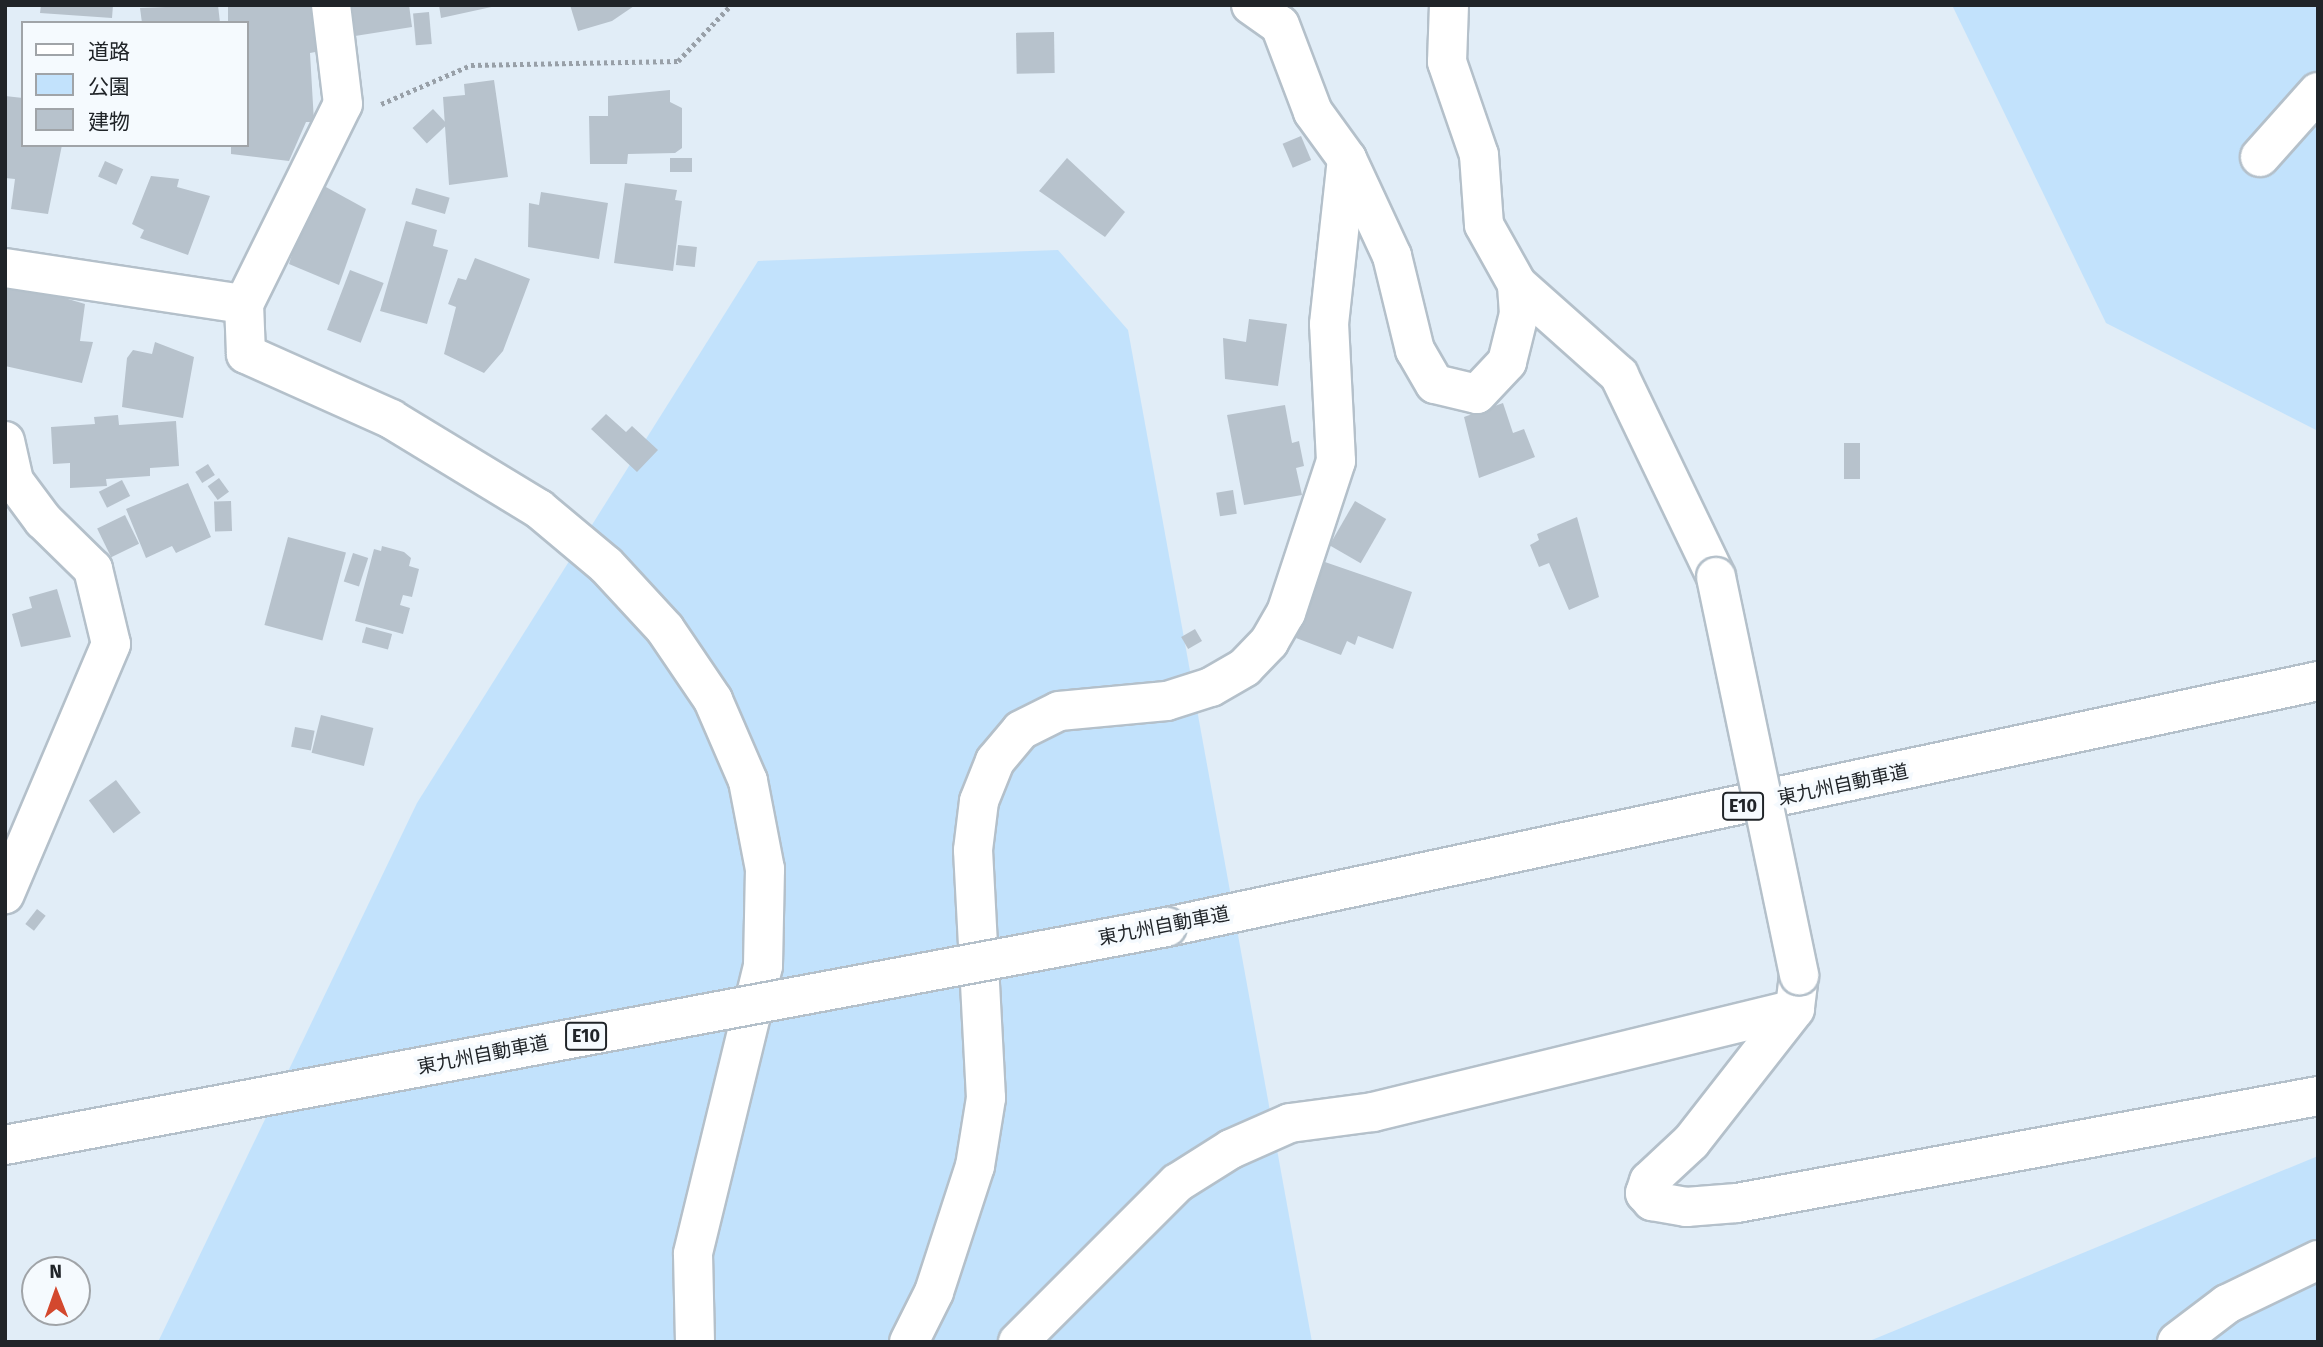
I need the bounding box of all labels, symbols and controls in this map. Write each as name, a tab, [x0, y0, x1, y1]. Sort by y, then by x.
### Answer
legend	[21, 21, 248, 147]
text: 道路	[88, 39, 130, 65]
text: 公園	[88, 74, 130, 100]
text: 建物	[88, 109, 130, 135]
street label: 東九州自動車道	[1776, 760, 1910, 810]
road number: E10	[1722, 792, 1764, 820]
street label: 東九州自動車道	[1097, 902, 1231, 950]
road number: E10	[565, 1021, 607, 1050]
street label: 東九州自動車道	[416, 1031, 550, 1079]
north arrow	[21, 1256, 91, 1326]
text: N	[49, 1260, 62, 1283]

